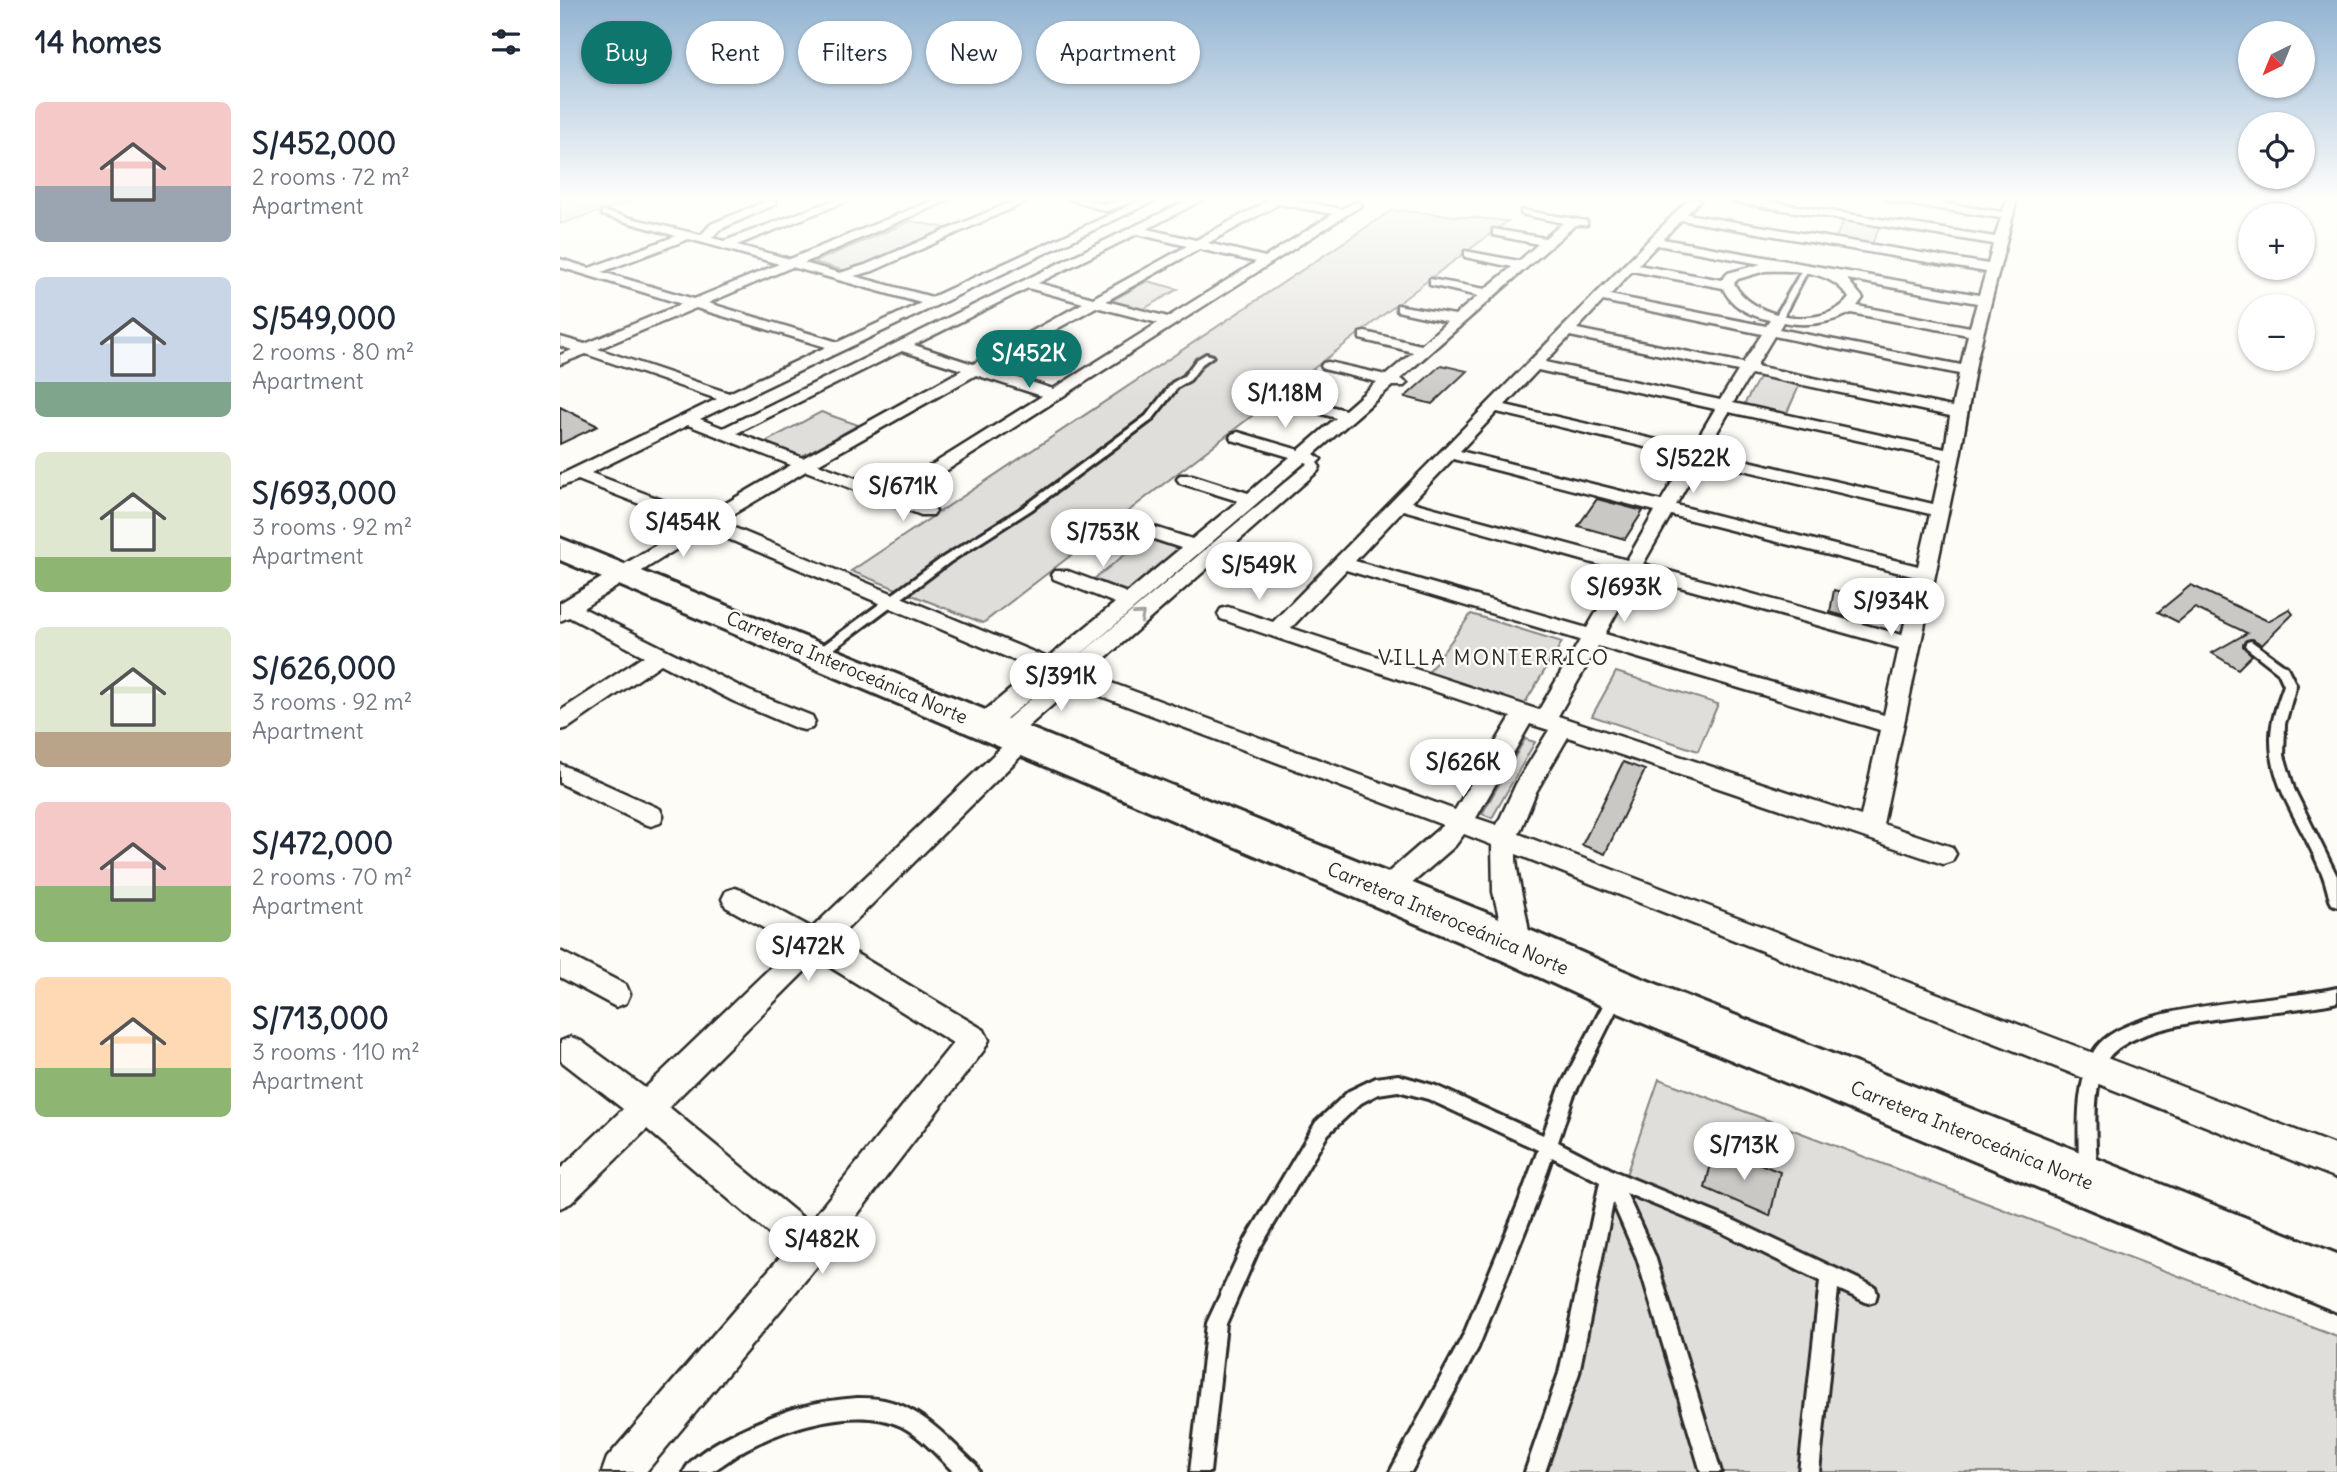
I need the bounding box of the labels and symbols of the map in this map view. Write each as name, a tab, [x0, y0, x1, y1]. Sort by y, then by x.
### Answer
north arrow	[2238, 21, 2315, 98]
pin: S/452K	[972, 330, 1086, 390]
pin: S/1.18M	[1220, 370, 1350, 430]
pin: S/522K	[1636, 435, 1750, 495]
pin: S/671K	[846, 463, 960, 523]
pin: S/454K	[626, 500, 740, 559]
pin: S/753K	[1046, 510, 1160, 569]
pin: S/549K	[1202, 542, 1316, 602]
pin: S/693K	[1567, 564, 1681, 624]
pin: S/934K	[1834, 578, 1948, 638]
street label: Carretera Interoceánica Norte	[723, 605, 971, 729]
one-way arrow	[1132, 612, 1145, 624]
district label: VILLA MONTERRICO	[1378, 644, 1610, 671]
pin: S/391K	[1004, 654, 1118, 713]
pin: S/626K	[1406, 740, 1520, 799]
street label: Carretera Interoceánica Norte	[1324, 856, 1572, 980]
pin: S/472K	[751, 923, 865, 983]
street label: Carretera Interoceánica Norte	[1847, 1075, 2097, 1195]
pin: S/713K	[1687, 1122, 1801, 1182]
pin: S/482K	[765, 1216, 879, 1276]

